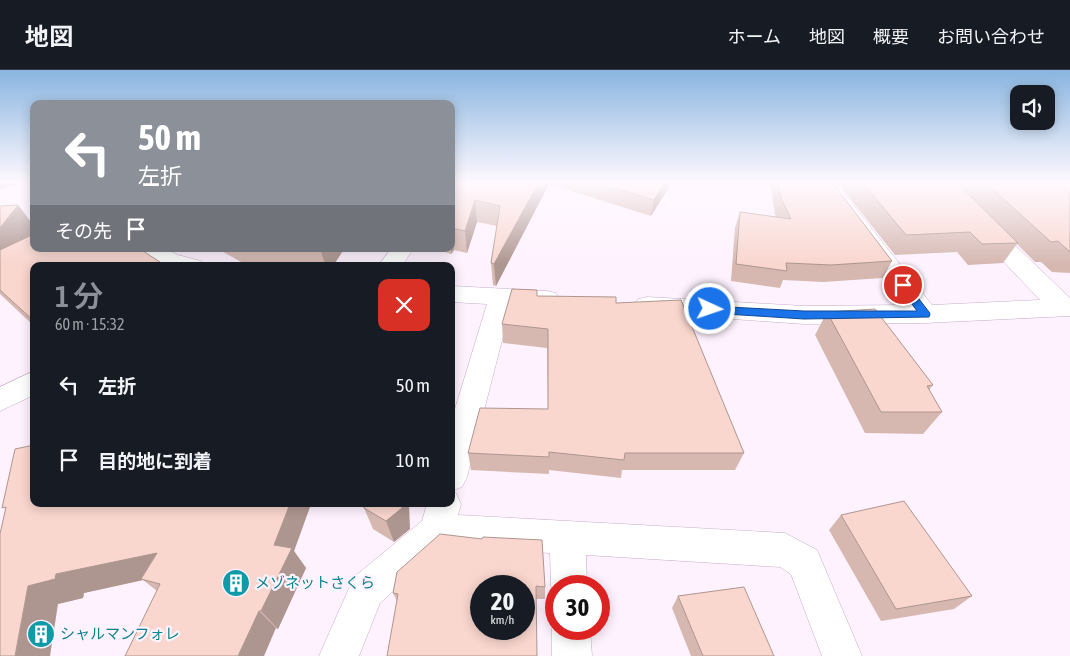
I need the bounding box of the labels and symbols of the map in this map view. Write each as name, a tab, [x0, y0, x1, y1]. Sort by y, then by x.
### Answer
pin	[882, 264, 924, 306]
position arrow	[683, 282, 735, 334]
building icon: メゾネットさくら	[221, 568, 251, 598]
place label: メゾネットさくら	[255, 574, 375, 591]
speed limit sign: 30	[545, 575, 610, 640]
building icon: シャルマンフォレ	[26, 619, 56, 649]
place label: シャルマンフォレ	[60, 625, 180, 642]

